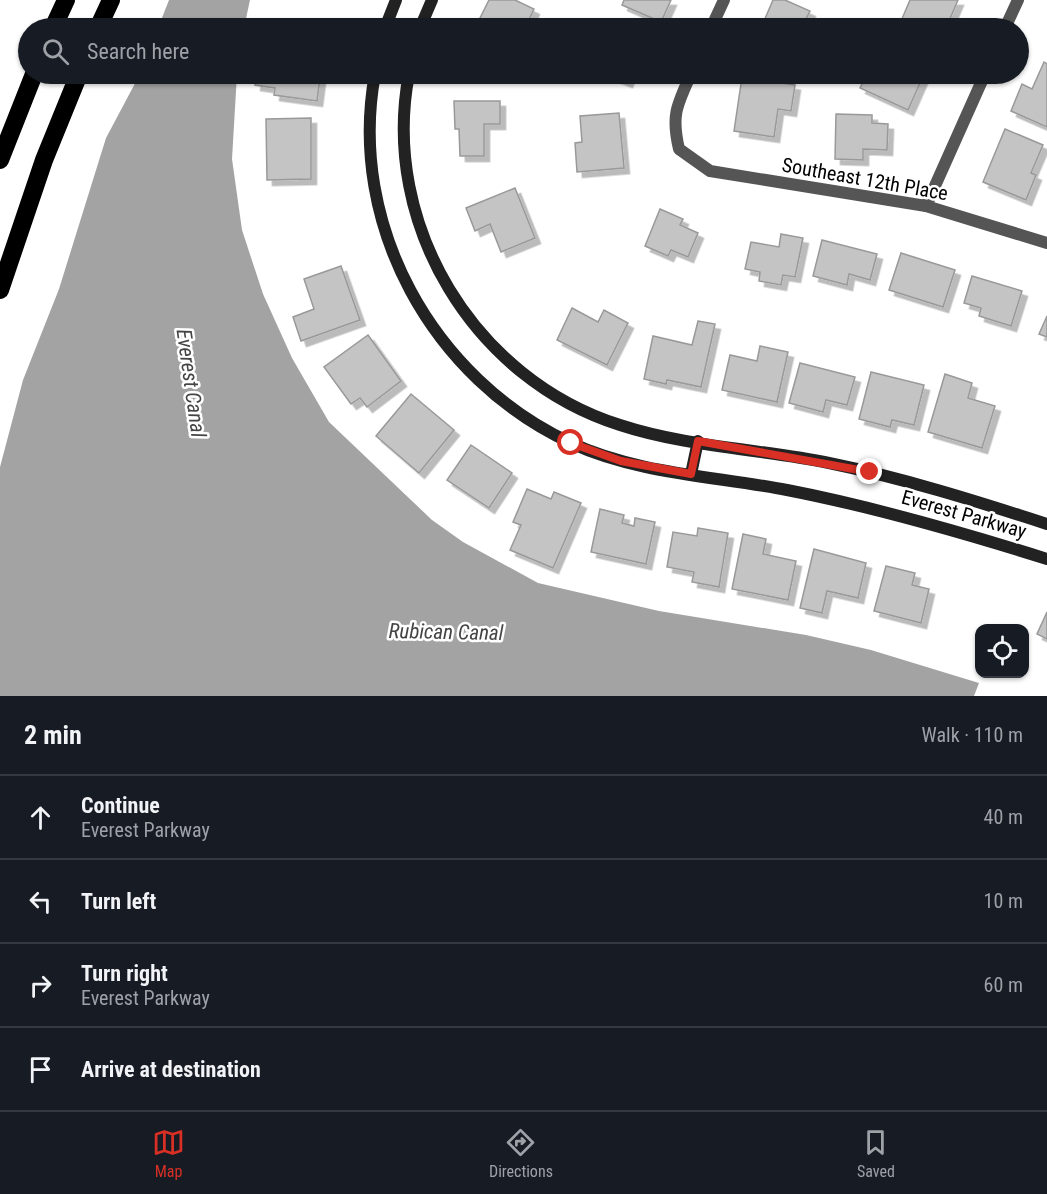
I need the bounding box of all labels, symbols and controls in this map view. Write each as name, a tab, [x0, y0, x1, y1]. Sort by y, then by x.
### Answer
search box	[18, 18, 1029, 84]
icon: search	[39, 35, 72, 68]
text: Search here	[87, 39, 189, 64]
street label: Southeast 12th Place	[780, 153, 950, 205]
water label: Everest Canal	[172, 327, 211, 439]
route start	[557, 429, 583, 455]
route end	[856, 458, 882, 484]
street label: Everest Parkway	[899, 485, 1029, 543]
water label: Rubican Canal	[388, 619, 504, 645]
map controls	[975, 624, 1029, 678]
button: locate	[975, 624, 1029, 678]
text: 2 min	[24, 720, 82, 750]
text: Walk · 110 m	[922, 723, 1023, 747]
text: Continue	[81, 793, 160, 818]
icon: ahead	[24, 801, 57, 834]
text: 40 m	[984, 805, 1023, 829]
text: Everest Parkway	[81, 818, 210, 842]
icon: left	[24, 885, 57, 918]
text: Turn left	[81, 889, 156, 914]
text: 10 m	[984, 889, 1023, 913]
text: Turn right	[81, 961, 168, 986]
icon: right	[24, 969, 57, 1002]
text: 60 m	[984, 973, 1023, 997]
text: Everest Parkway	[81, 986, 210, 1010]
icon: arrive	[24, 1053, 57, 1086]
text: Arrive at destination	[81, 1057, 261, 1082]
tab: Map	[152, 1126, 185, 1181]
tab: Directions	[489, 1126, 553, 1181]
tab: Saved	[857, 1126, 895, 1181]

